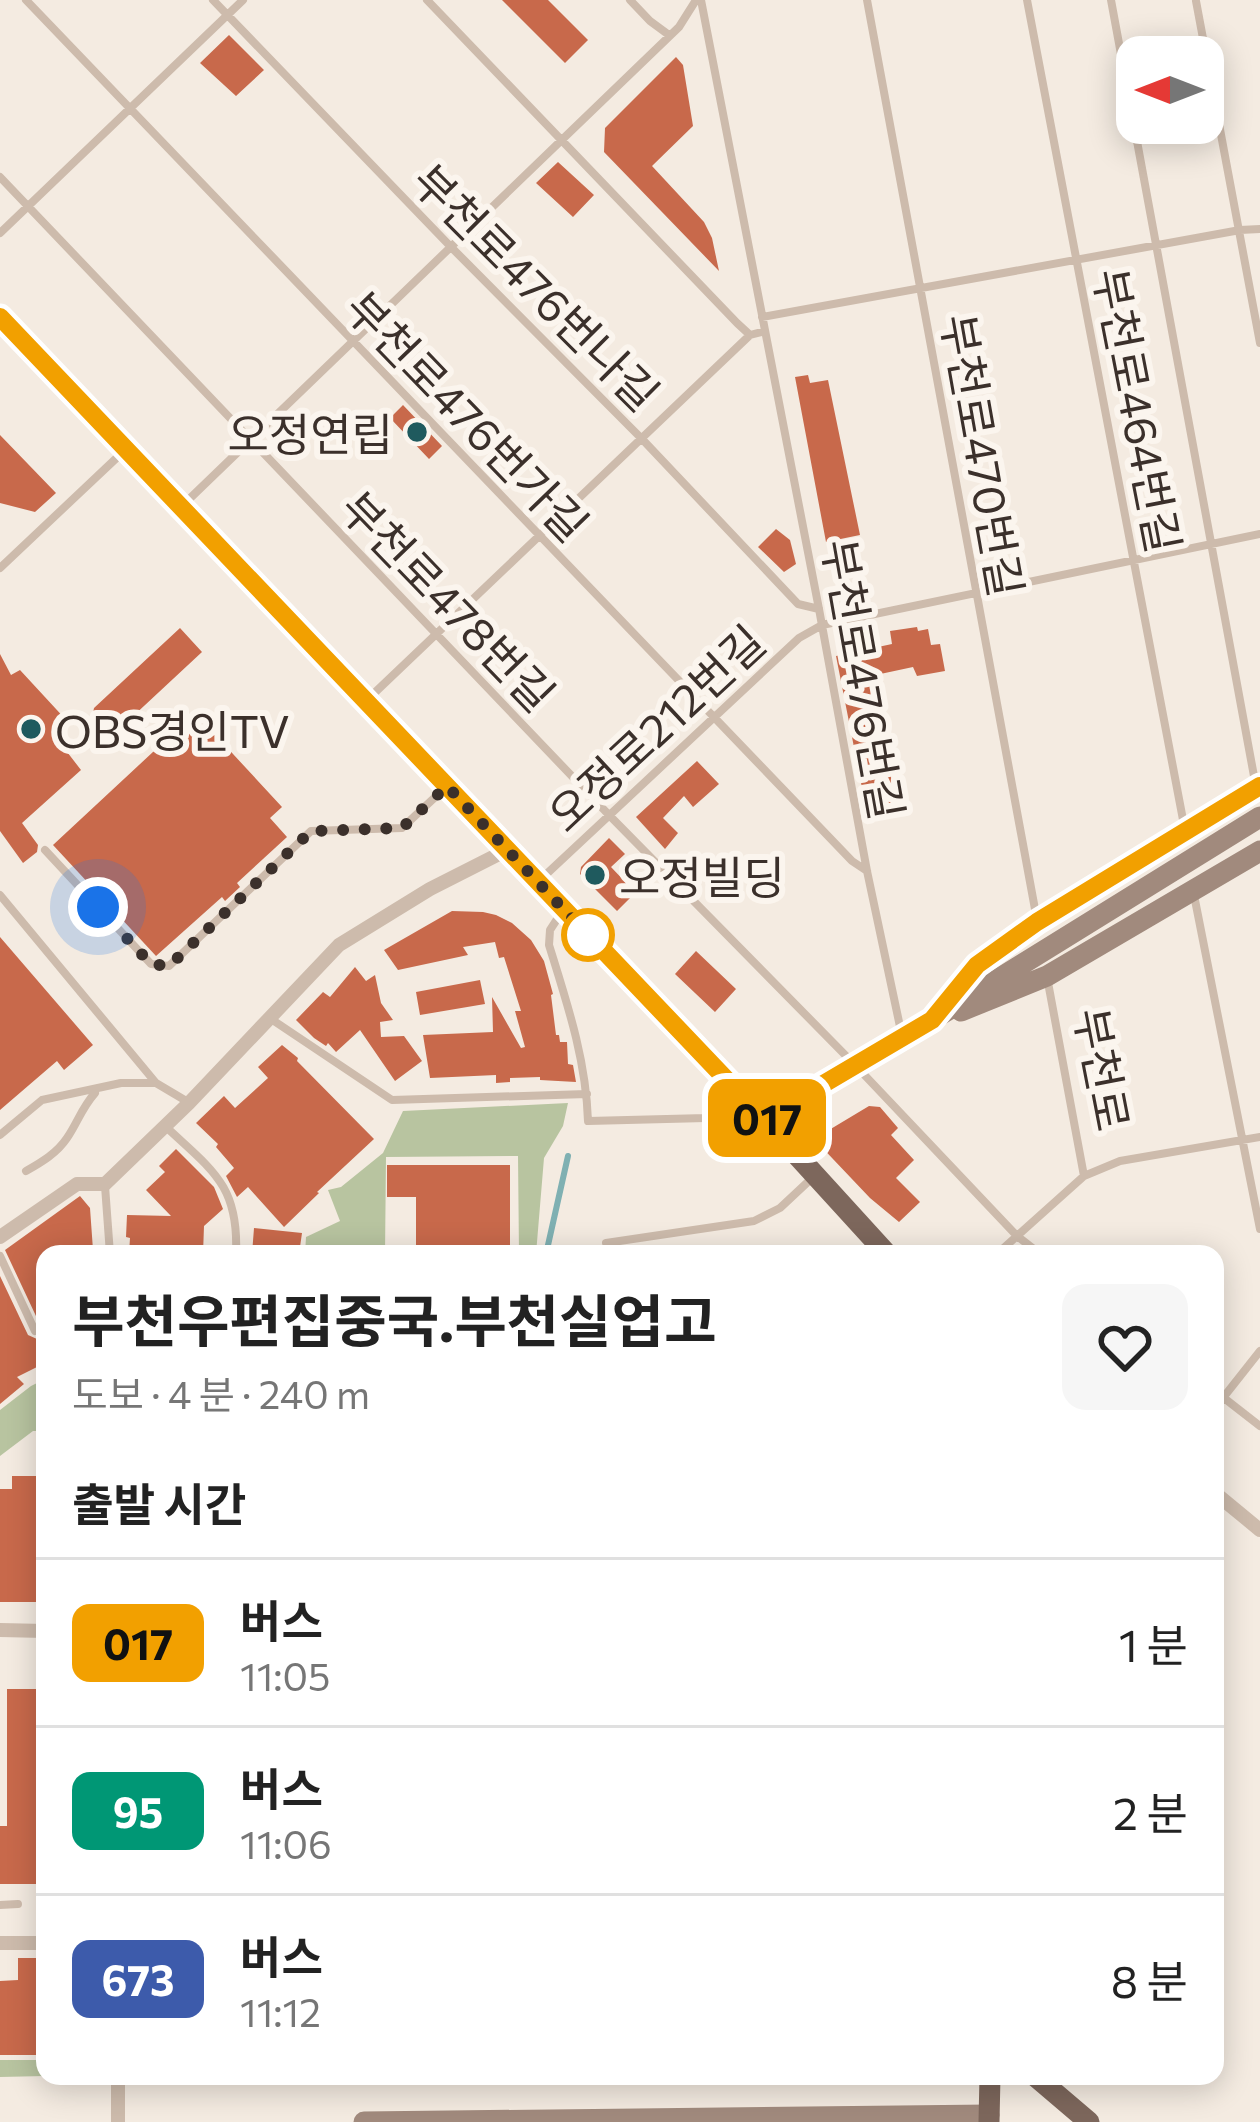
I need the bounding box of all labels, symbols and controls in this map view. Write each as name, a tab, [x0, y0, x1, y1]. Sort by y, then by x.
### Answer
north arrow	[1116, 36, 1224, 144]
map controls	[1116, 36, 1224, 144]
street label: 부천로476번나길	[402, 151, 672, 421]
street label: 부천로464번길	[1084, 263, 1194, 557]
street label: 부천로476번가길	[335, 279, 601, 551]
street label: 부천로470번길	[932, 309, 1036, 601]
place label: 오정연립	[227, 405, 393, 460]
marker: 오정연립	[404, 419, 430, 445]
street label: 부천로478번길	[331, 479, 567, 721]
street label: 부천로476번길	[813, 534, 917, 824]
street label: 오정로212번길	[535, 613, 775, 841]
place label: OBS경인TV	[55, 702, 290, 757]
marker: OBS경인TV	[18, 716, 44, 742]
place label: 오정빌딩	[619, 848, 785, 903]
marker: 오정빌딩	[582, 862, 608, 888]
your location	[68, 877, 128, 937]
unlabelled marker	[563, 910, 613, 960]
street label: 부천로	[1065, 1003, 1143, 1135]
line badge: 017	[698, 1079, 836, 1157]
text: 017	[732, 1092, 802, 1144]
text: 부천우편집중국.부천실업고	[72, 1284, 716, 1354]
button: heart	[1062, 1284, 1188, 1410]
text: 도보 · 4 분 · 240 m	[72, 1369, 370, 1417]
text: 출발 시간	[72, 1475, 246, 1530]
text: 버스	[240, 1592, 323, 1647]
text: 1 분	[1119, 1616, 1188, 1671]
text: 017	[103, 1617, 173, 1669]
text: 11:05	[240, 1651, 330, 1699]
text: 버스	[240, 1760, 323, 1815]
text: 2 분	[1113, 1784, 1188, 1839]
text: 95	[113, 1785, 163, 1837]
text: 11:06	[240, 1819, 332, 1867]
text: 버스	[240, 1928, 323, 1983]
text: 8 분	[1111, 1952, 1188, 2007]
text: 673	[101, 1953, 175, 2005]
text: 11:12	[240, 1987, 321, 2035]

